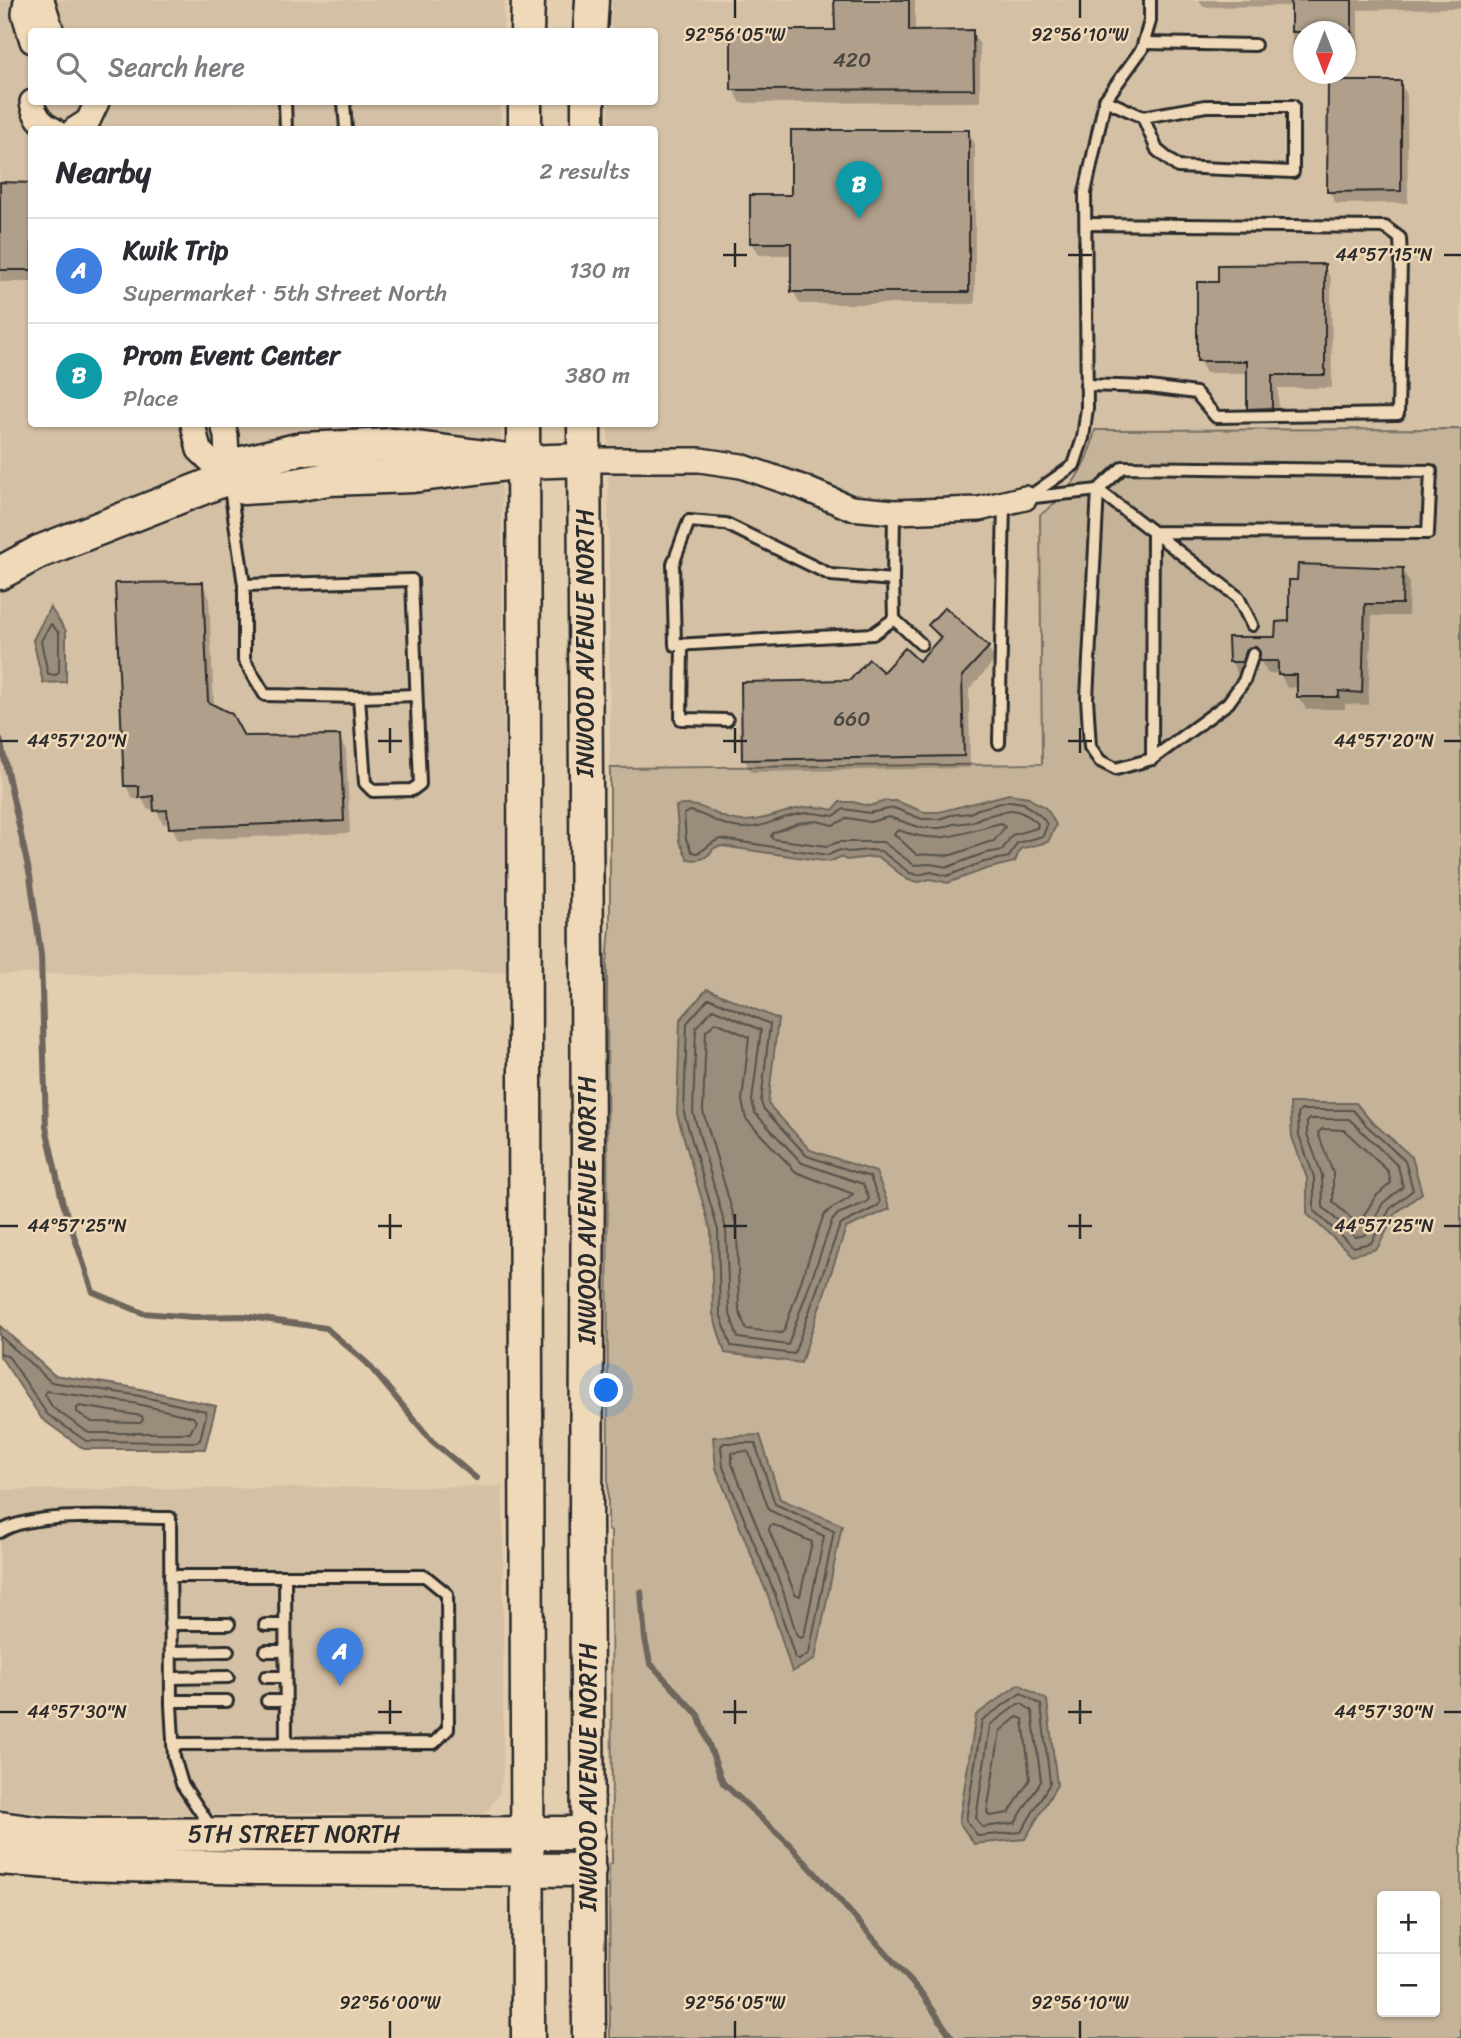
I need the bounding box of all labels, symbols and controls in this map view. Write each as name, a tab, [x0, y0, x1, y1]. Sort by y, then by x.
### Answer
text: 92°56'05"W	[685, 19, 787, 51]
text: 92°56'10"W	[1031, 19, 1130, 51]
north arrow	[1293, 21, 1356, 84]
search box	[28, 28, 658, 105]
house number: 420	[833, 41, 871, 79]
text: Search here	[108, 44, 245, 90]
icon: search	[52, 48, 90, 86]
text: Nearby	[56, 145, 151, 199]
text: 2 results	[539, 151, 630, 192]
pin: B	[836, 161, 882, 219]
text: Kwik Trip	[123, 227, 228, 273]
text: 44°57'15"N	[1336, 239, 1433, 271]
text: A	[71, 250, 87, 291]
text: 130 m	[569, 250, 630, 291]
text: Supermarket · 5th Street North	[123, 273, 447, 314]
text: Prom Event Center	[123, 332, 340, 378]
text: B	[72, 355, 86, 396]
text: 380 m	[565, 355, 630, 396]
text: Place	[123, 378, 178, 419]
street label: INWOOD AVENUE NORTH	[564, 509, 606, 778]
house number: 660	[833, 700, 871, 738]
text: 44°57'20"N	[27, 725, 127, 757]
text: 44°57'20"N	[1334, 725, 1434, 757]
street label: INWOOD AVENUE NORTH	[566, 1076, 608, 1345]
text: 44°57'25"N	[27, 1210, 127, 1242]
text: 44°57'25"N	[1334, 1210, 1434, 1242]
your location	[589, 1373, 623, 1407]
pin: A	[317, 1628, 363, 1686]
street label: INWOOD AVENUE NORTH	[567, 1643, 609, 1912]
text: 44°57'30"N	[27, 1696, 127, 1728]
text: 44°57'30"N	[1334, 1696, 1434, 1728]
street label: 5TH STREET NORTH	[188, 1813, 400, 1855]
map controls	[1377, 1891, 1440, 2017]
button: +	[1377, 1891, 1440, 1954]
button: −	[1377, 1954, 1440, 2017]
text: 92°56'00"W	[339, 1987, 442, 2019]
text: 92°56'05"W	[685, 1987, 787, 2019]
text: 92°56'10"W	[1031, 1987, 1130, 2019]

